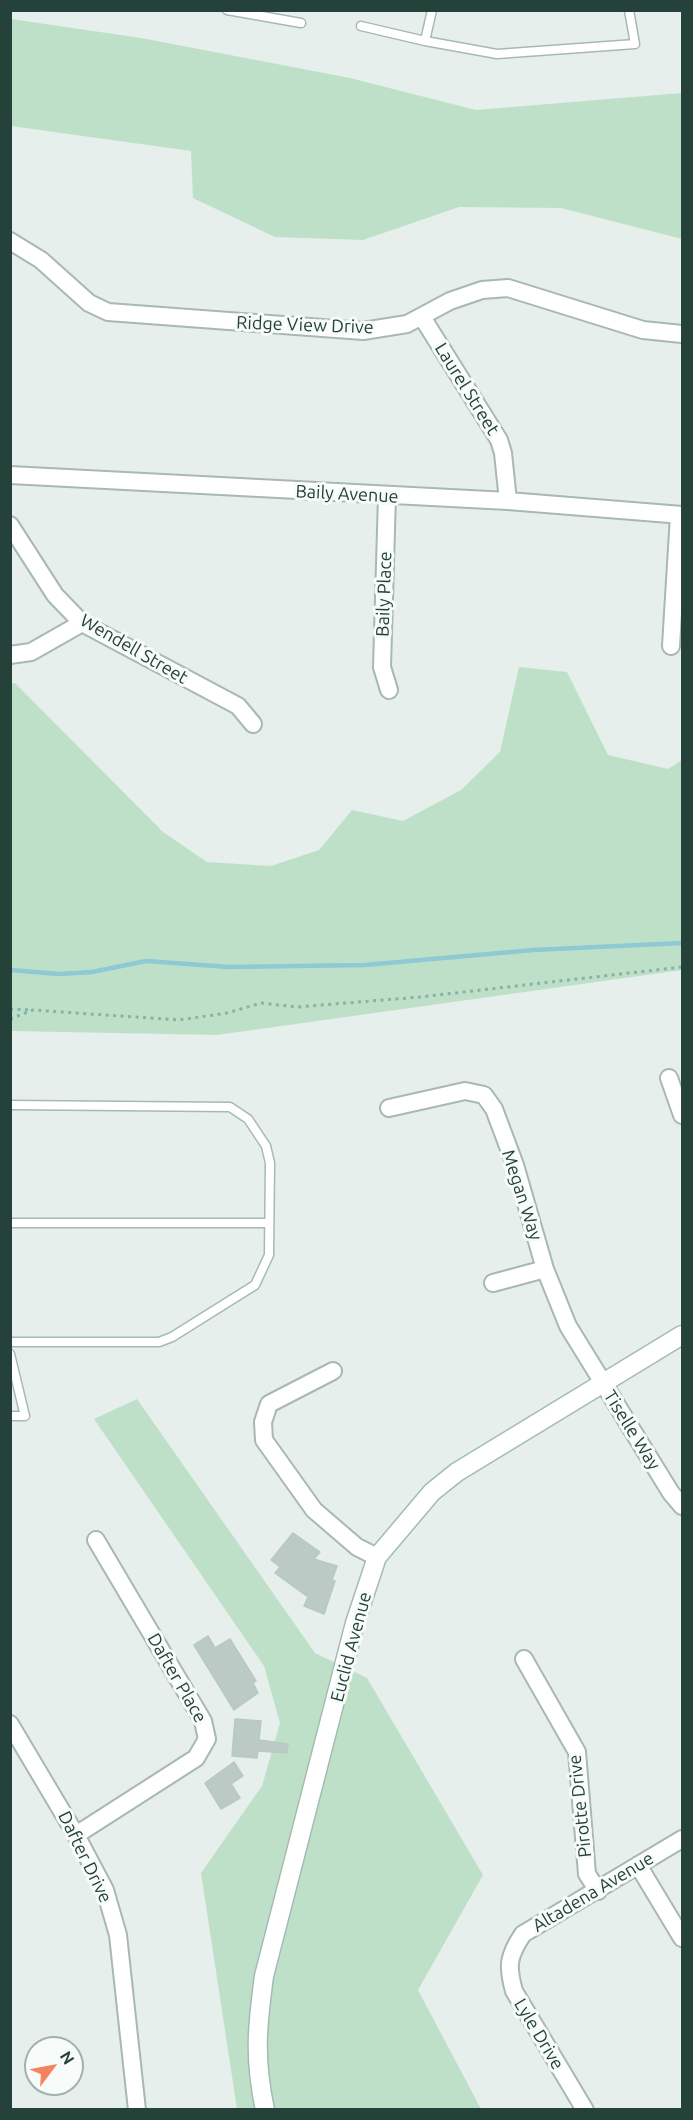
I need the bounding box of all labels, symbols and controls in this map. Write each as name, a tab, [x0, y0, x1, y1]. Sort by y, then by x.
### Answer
street label: Ridge View Drive	[236, 312, 374, 338]
street label: Laurel Street	[430, 339, 504, 439]
street label: Baily Avenue	[295, 481, 399, 507]
street label: Baily Place	[372, 551, 396, 637]
street label: Wendell Street	[76, 609, 192, 689]
street label: Megan Way	[497, 1147, 547, 1243]
street label: Tiselle Way	[599, 1386, 665, 1474]
street label: Euclid Avenue	[326, 1590, 376, 1704]
street label: Dafter Place	[143, 1629, 211, 1727]
street label: Pirotte Drive	[564, 1754, 596, 1858]
street label: Dafter Drive	[54, 1808, 116, 1906]
street label: Altadena Avenue	[529, 1847, 657, 1937]
street label: Lyle Drive	[509, 1995, 569, 2073]
north arrow	[24, 2036, 84, 2096]
text: N	[57, 2048, 78, 2067]

